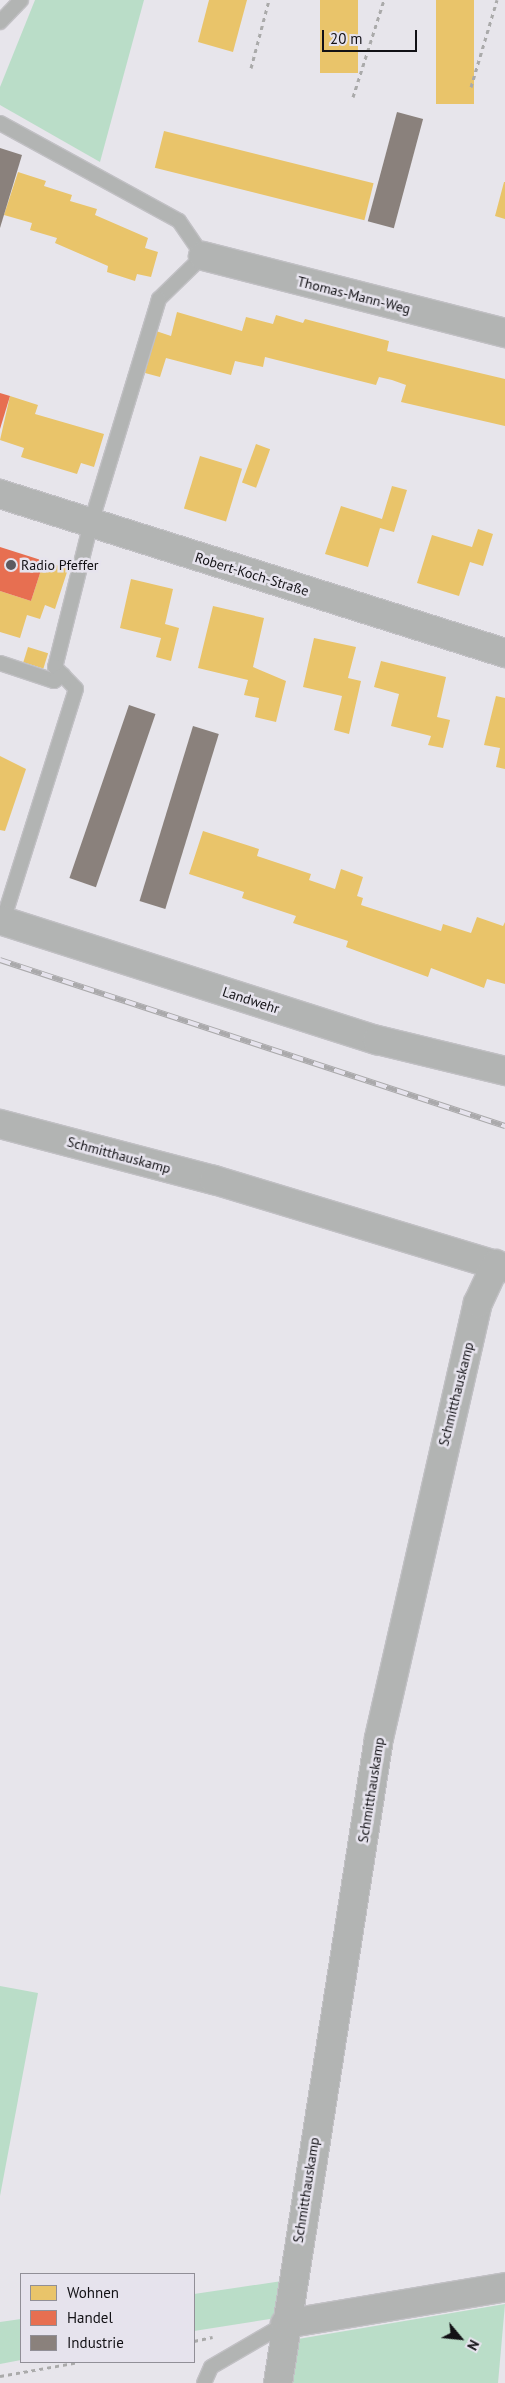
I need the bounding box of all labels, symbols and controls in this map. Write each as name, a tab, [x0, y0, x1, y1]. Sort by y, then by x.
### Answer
scale bar	[325, 20, 420, 52]
text: 20 m	[330, 29, 363, 48]
street label: Thomas-Mann-Weg	[296, 273, 412, 317]
street label: Robert-Koch-Straße	[193, 549, 311, 599]
place label: Radio Pfeffer	[21, 557, 99, 573]
marker: Radio Pfeffer	[5, 559, 17, 571]
street label: Landwehr	[220, 983, 282, 1017]
street label: Schmitthauskamp	[65, 1133, 173, 1177]
street label: Schmitthauskamp	[435, 1340, 477, 1448]
street label: Schmitthauskamp	[354, 1736, 388, 1844]
street label: Schmitthauskamp	[289, 2136, 323, 2244]
legend	[20, 2273, 195, 2363]
text: Wohnen	[67, 2283, 119, 2302]
text: Handel	[67, 2308, 113, 2327]
north arrow	[435, 2313, 485, 2363]
text: Industrie	[67, 2333, 124, 2352]
text: N	[463, 2337, 483, 2353]

